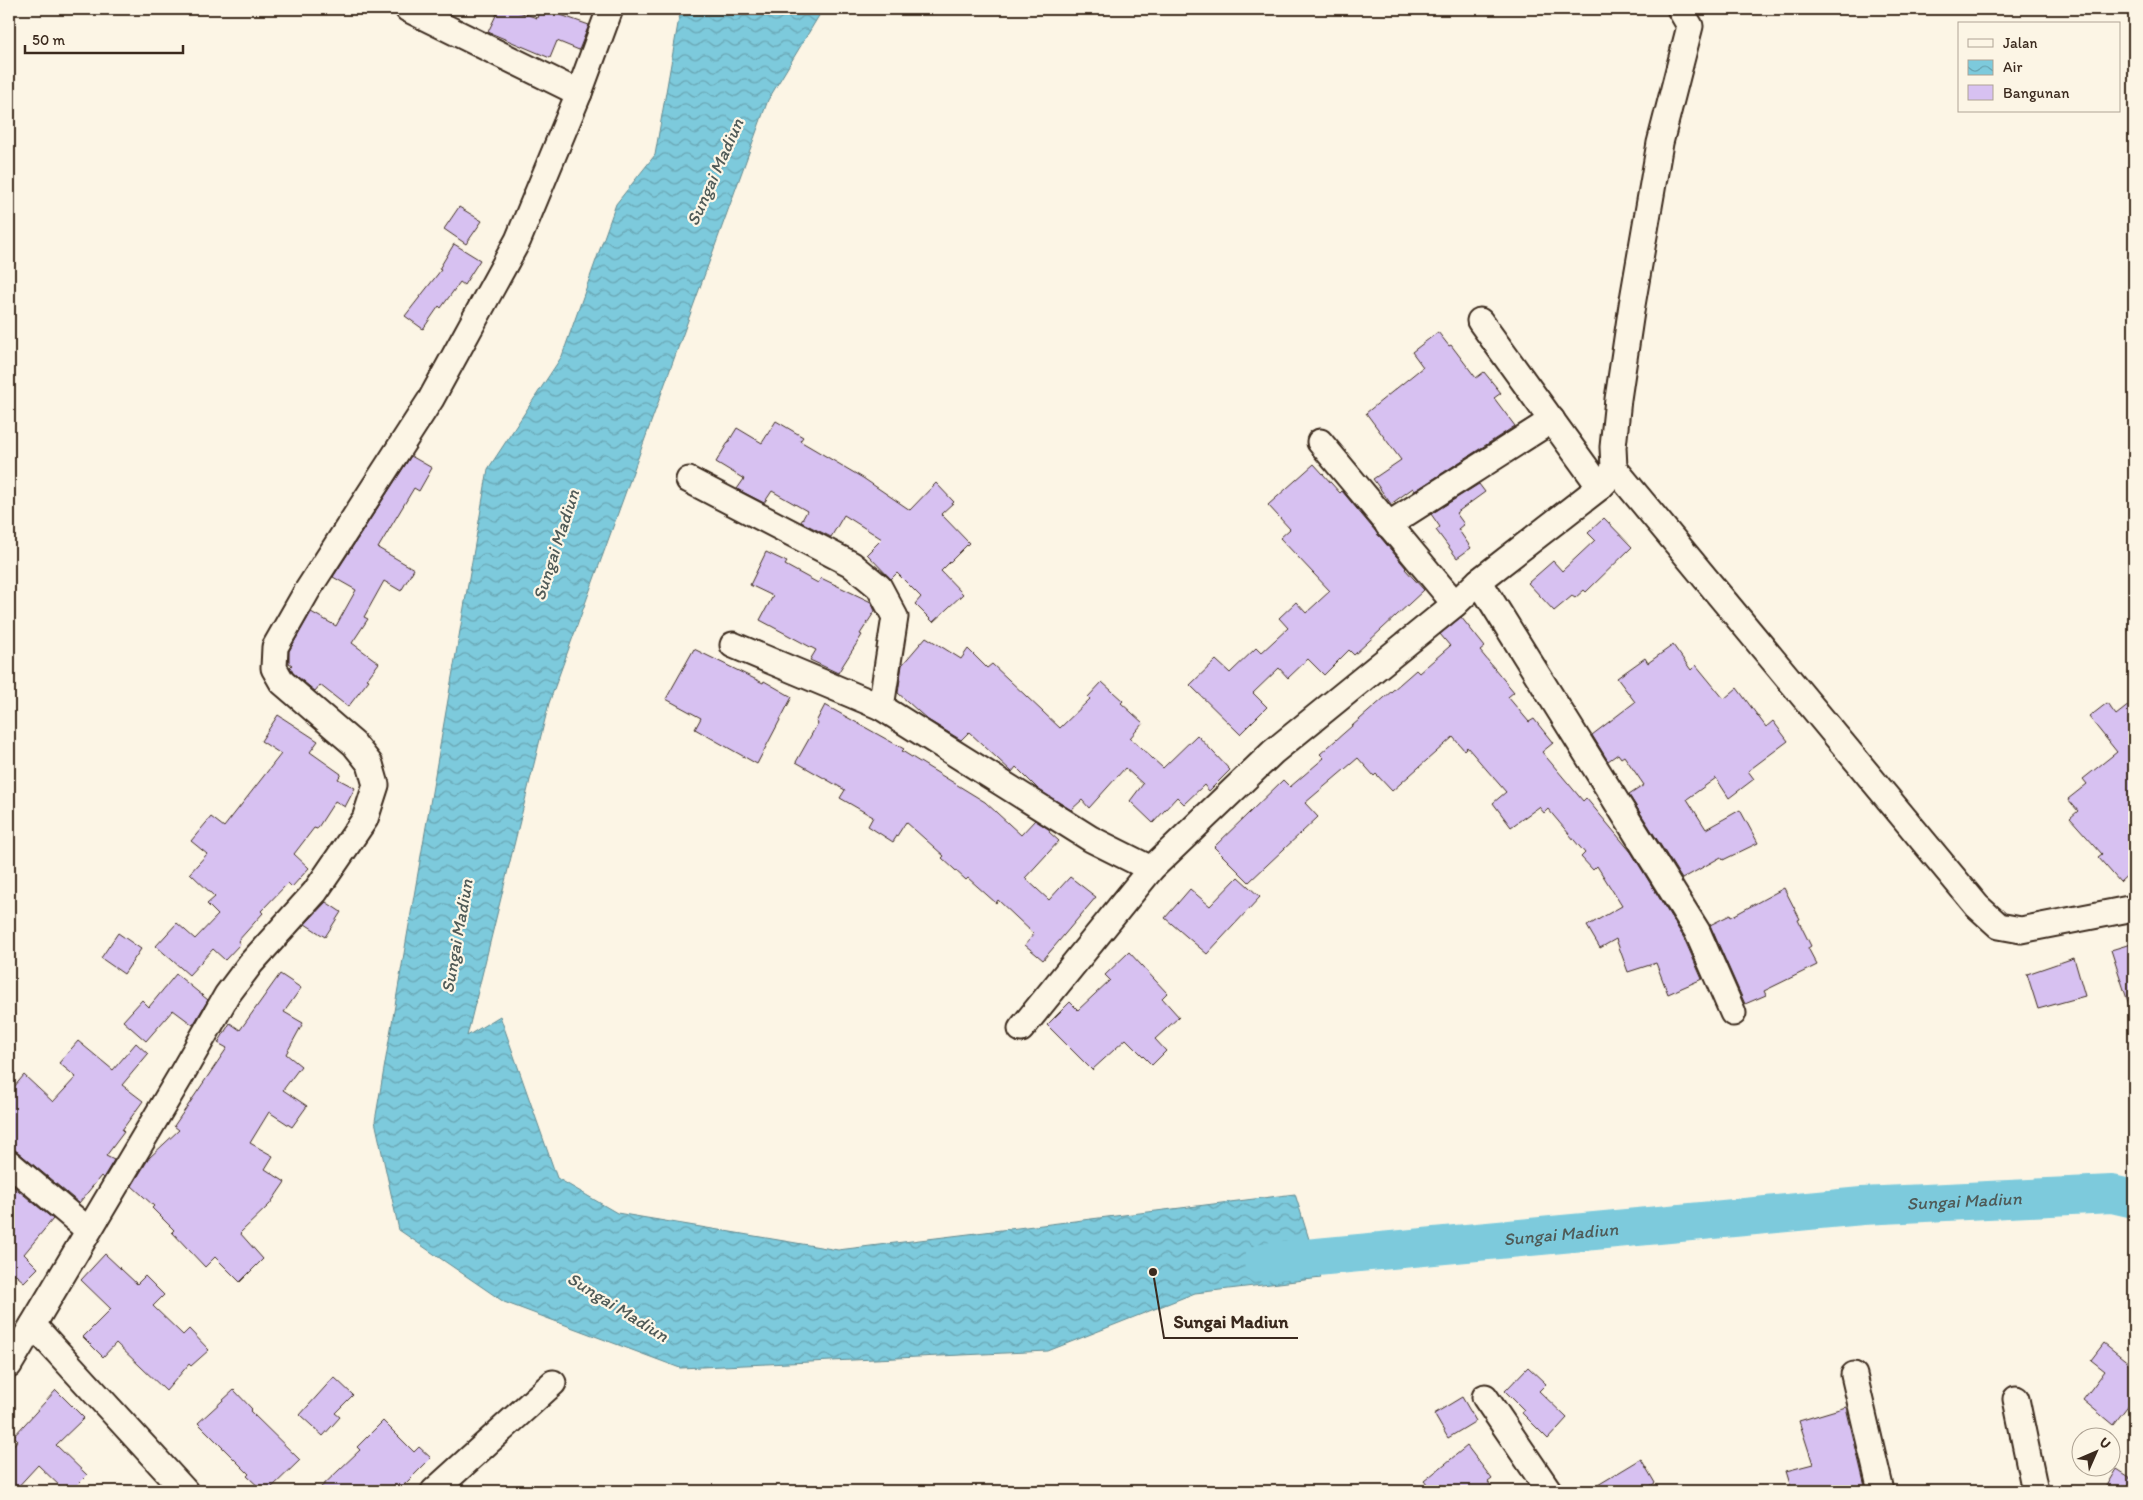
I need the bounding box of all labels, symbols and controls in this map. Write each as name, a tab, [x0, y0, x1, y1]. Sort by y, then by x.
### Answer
scale bar	[25, 22, 182, 54]
legend	[1958, 22, 2120, 112]
text: 50 m	[32, 31, 65, 49]
text: Jalan	[2003, 34, 2037, 52]
text: Air	[2003, 58, 2022, 76]
text: Bangunan	[2003, 84, 2070, 102]
water label: Sungai Madiun	[682, 114, 749, 229]
water label: Sungai Madiun	[528, 486, 584, 603]
water label: Sungai Madiun	[436, 877, 478, 995]
water label: Sungai Madiun	[1906, 1187, 2023, 1215]
water label: Sungai Madiun	[1502, 1218, 1620, 1250]
water label: Sungai Madiun	[563, 1267, 673, 1347]
callout: Sungai Madiun	[1164, 1305, 1298, 1338]
text: Sungai Madiun	[1174, 1311, 1289, 1333]
north arrow	[2070, 1428, 2120, 1478]
text: U	[2096, 1434, 2114, 1452]

